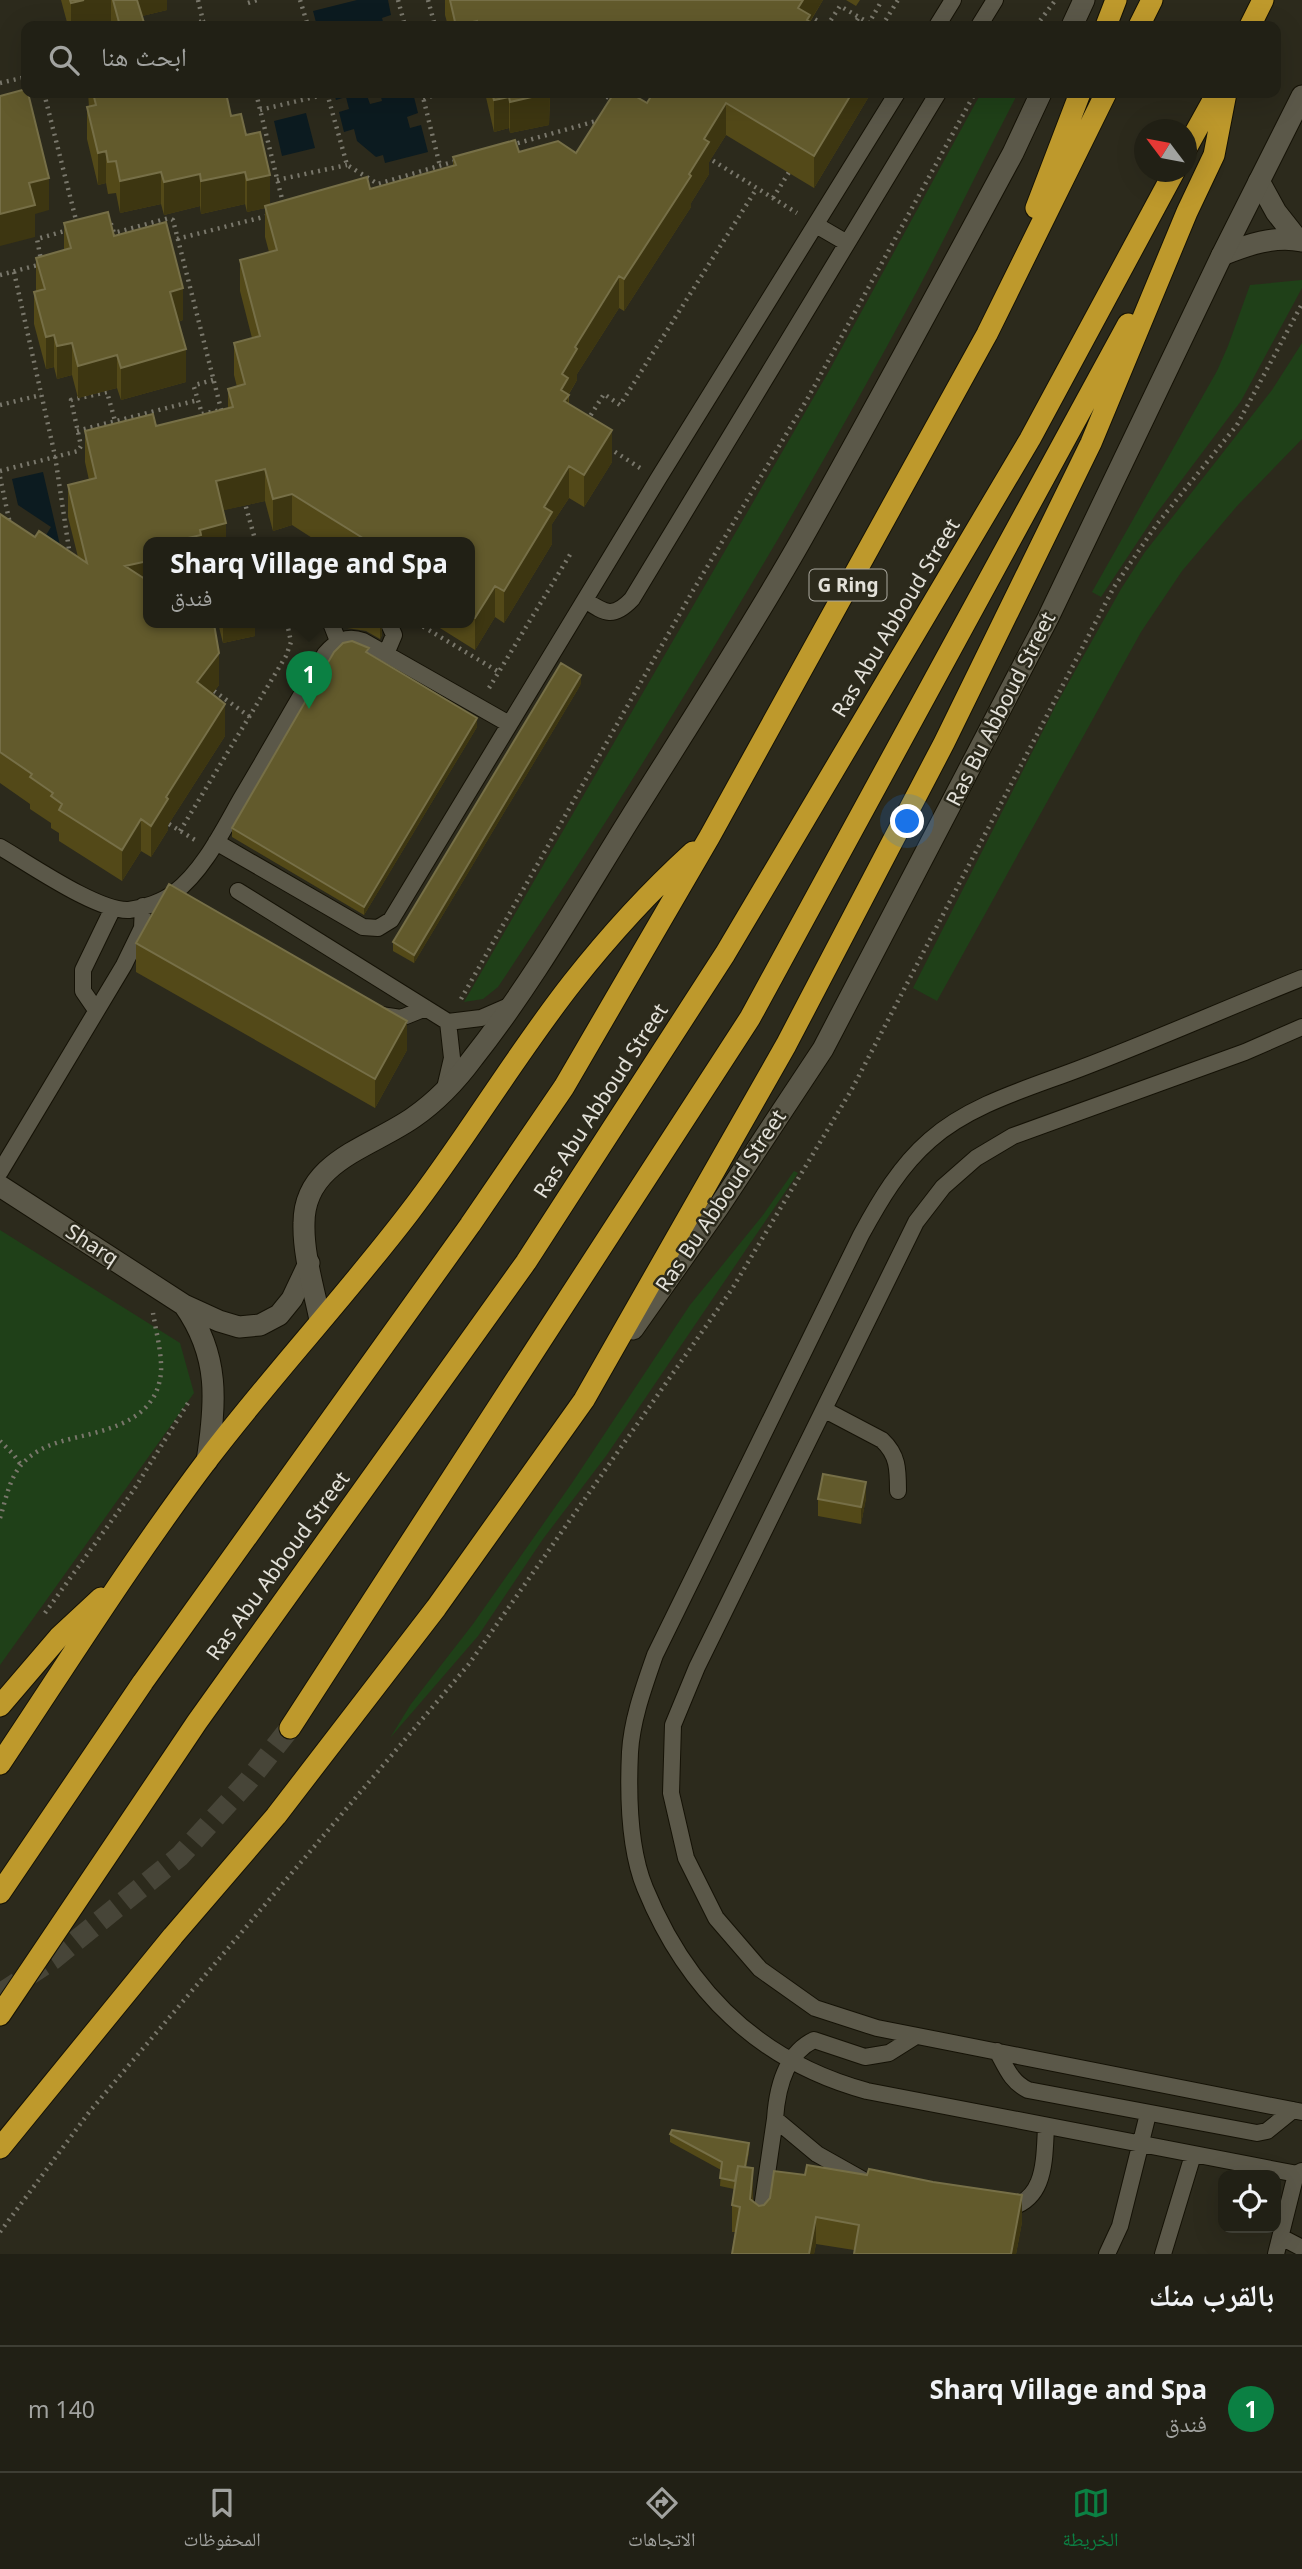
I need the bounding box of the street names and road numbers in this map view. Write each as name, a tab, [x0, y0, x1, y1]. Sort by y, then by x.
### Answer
street label: Ras Abu Abboud Street	[825, 513, 966, 722]
road number: G Ring	[810, 570, 886, 600]
street label: Ras Bu Abboud Street	[939, 606, 1061, 810]
street label: Ras Abu Abboud Street	[527, 997, 674, 1203]
street label: Ras Bu Abboud Street	[649, 1103, 792, 1297]
street label: Sharq	[61, 1217, 124, 1272]
street label: Ras Abu Abboud Street	[199, 1465, 355, 1665]

